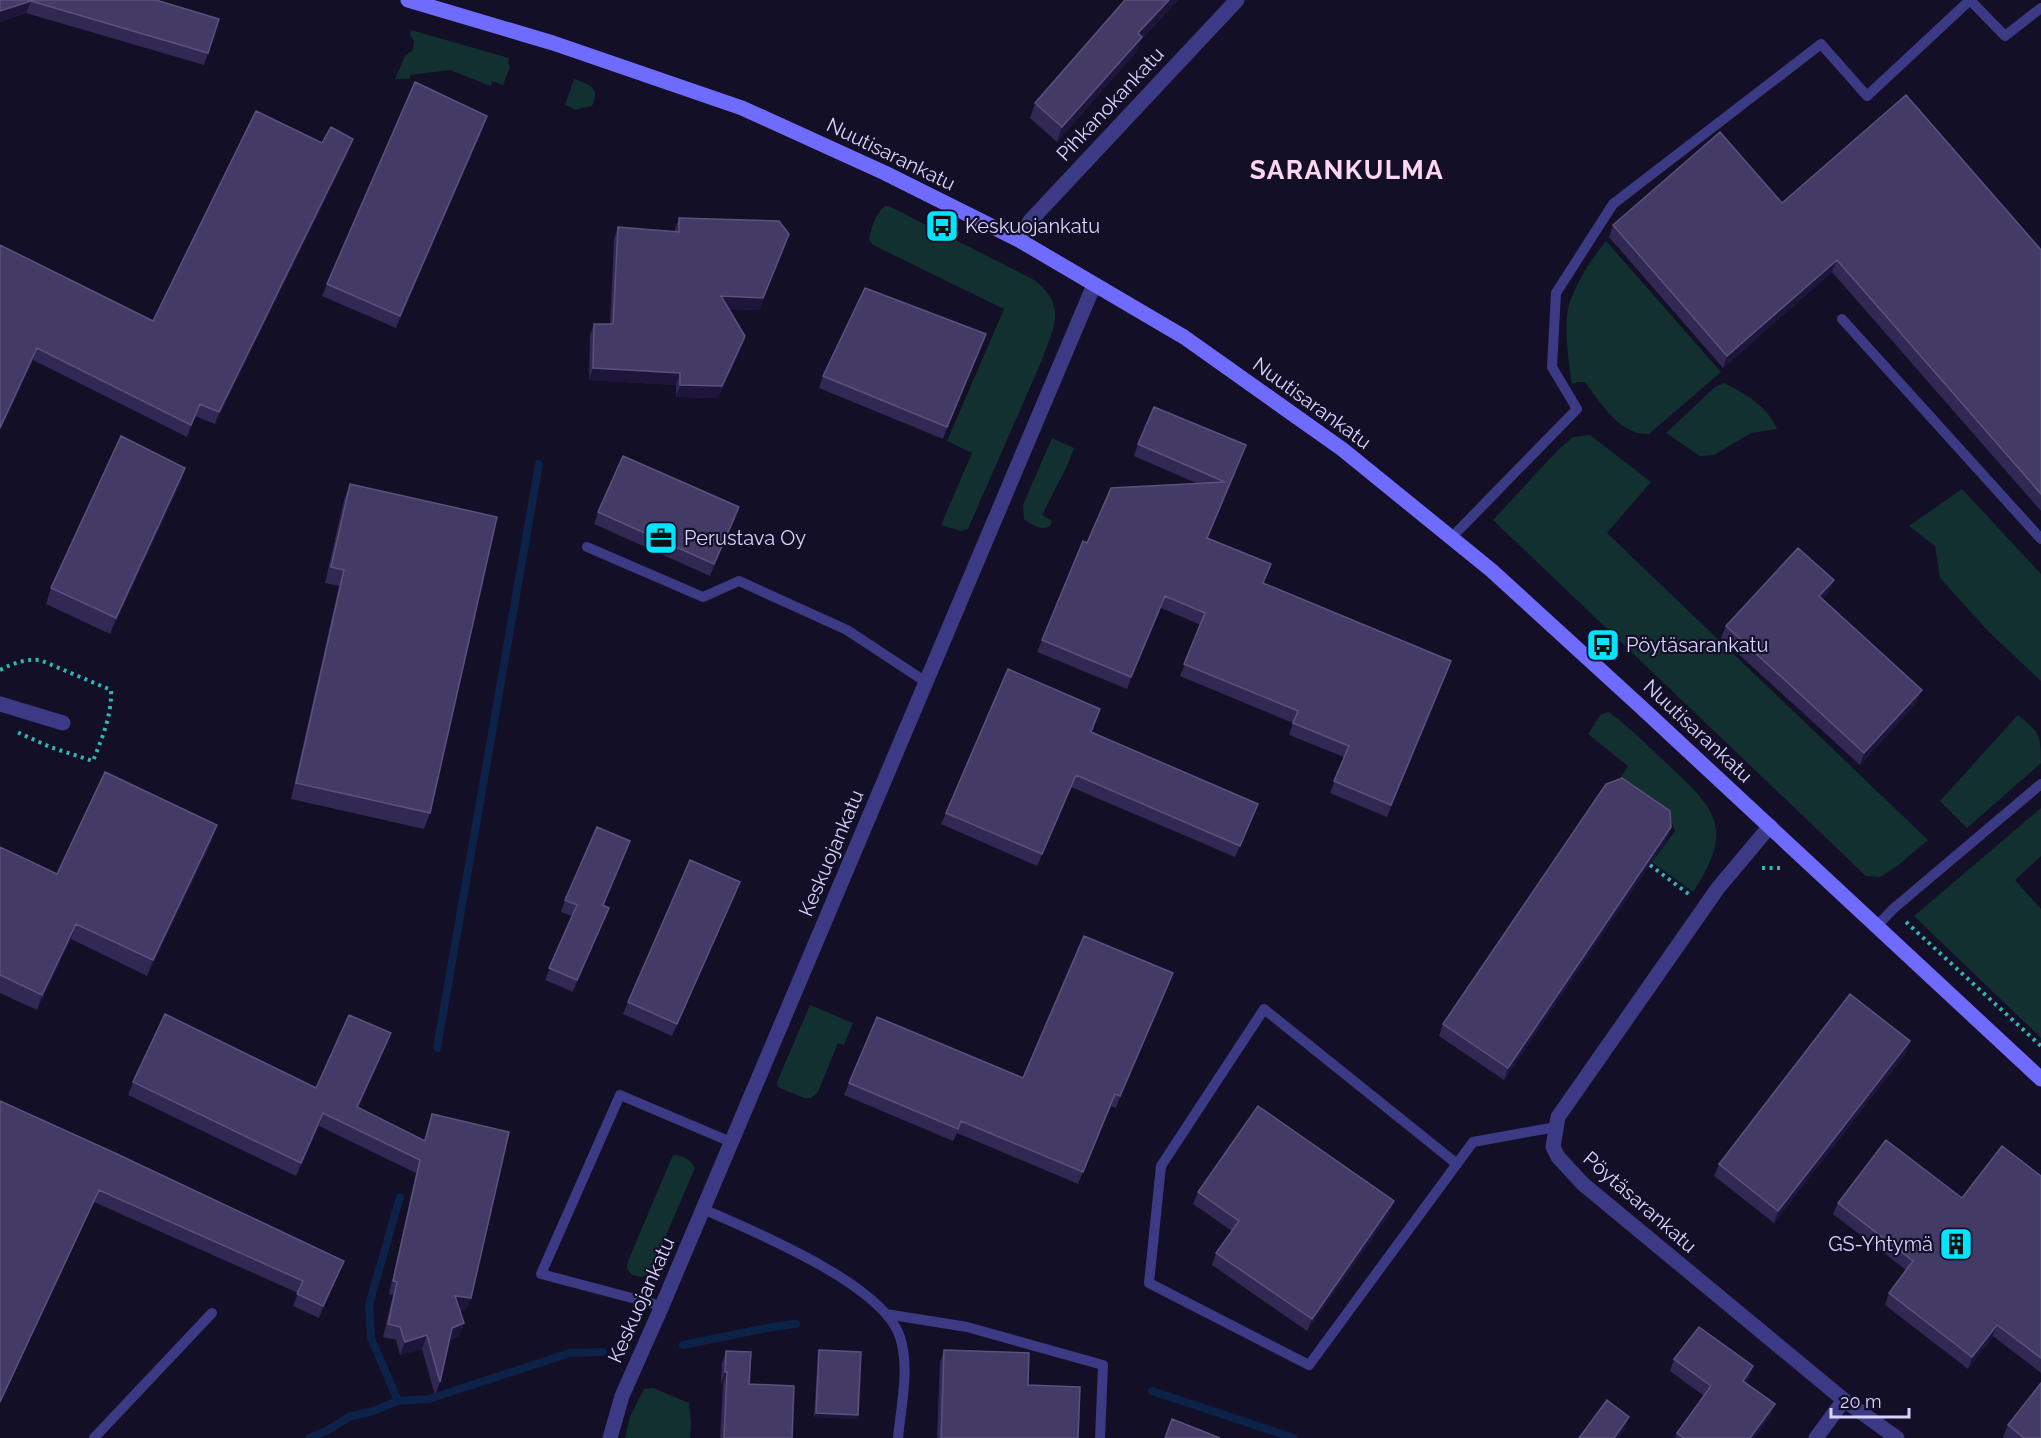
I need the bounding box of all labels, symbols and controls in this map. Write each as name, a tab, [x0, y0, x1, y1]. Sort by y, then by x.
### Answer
street label: Pihkanokankatu	[1051, 42, 1169, 166]
street label: Nuutisarankatu	[823, 112, 959, 196]
district label: SARANKULMA	[1250, 155, 1444, 185]
bus stop icon: Keskuojankatu	[924, 208, 960, 244]
place label: Keskuojankatu	[965, 214, 1100, 238]
street label: Nuutisarankatu	[1248, 352, 1376, 454]
office icon: Perustava Oy	[643, 520, 679, 556]
place label: Perustava Oy	[684, 526, 806, 550]
bus stop icon: Pöytäsarankatu	[1585, 627, 1621, 663]
place label: Pöytäsarankatu	[1626, 633, 1768, 657]
street label: Nuutisarankatu	[1639, 674, 1757, 788]
street label: Keskuojankatu	[794, 786, 868, 920]
street label: Pöytäsarankatu	[1578, 1146, 1702, 1258]
building icon: GS-Yhtymä	[1938, 1226, 1974, 1262]
place label: GS-Yhtymä	[1828, 1232, 1933, 1256]
street label: Keskuojankatu	[603, 1233, 679, 1367]
scale bar	[1831, 1381, 1909, 1419]
text: 20 m	[1840, 1391, 1882, 1412]

